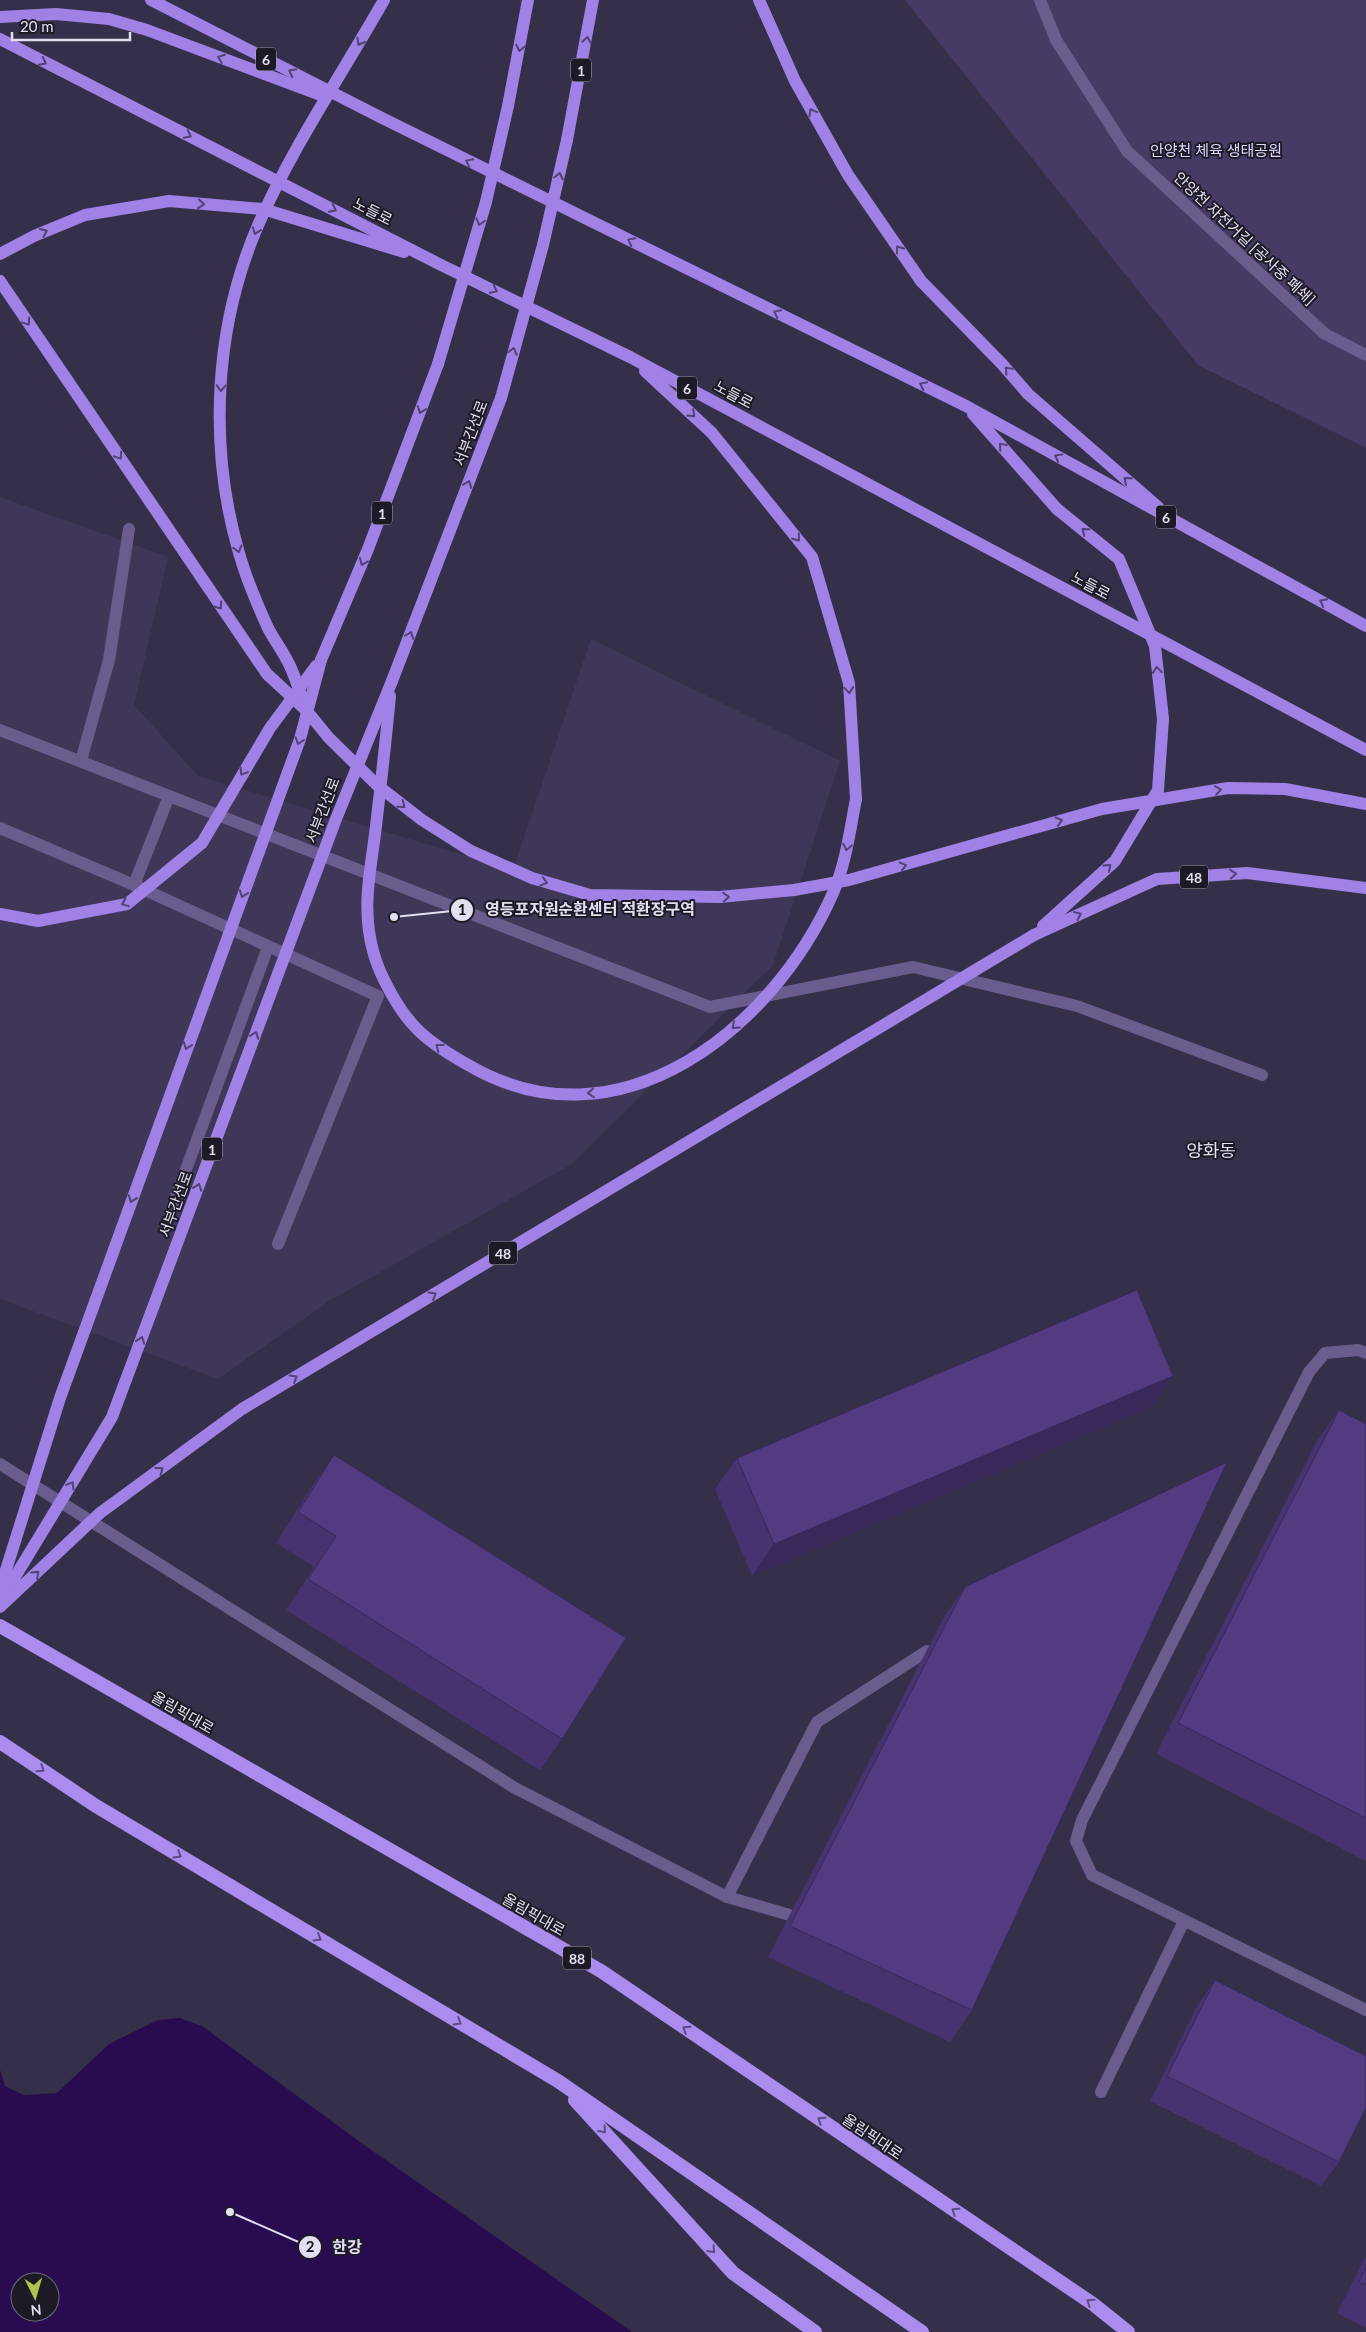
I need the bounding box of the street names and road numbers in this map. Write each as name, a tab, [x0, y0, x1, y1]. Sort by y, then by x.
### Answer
road number: 6	[256, 48, 276, 70]
road number: 1	[571, 58, 591, 82]
street label: 안양천 자전거길 [공사중 폐쇄]	[1171, 168, 1319, 308]
street label: 노들로	[350, 194, 396, 228]
road number: 6	[677, 376, 697, 399]
street label: 노들로	[711, 376, 757, 412]
street label: 서부간선로	[449, 398, 491, 468]
road number: 1	[372, 502, 392, 524]
road number: 6	[1156, 506, 1176, 528]
street label: 노들로	[1068, 567, 1114, 603]
street label: 서부간선로	[301, 775, 343, 845]
road number: 48	[1180, 866, 1208, 889]
road number: 1	[202, 1138, 222, 1160]
street label: 서부간선로	[155, 1168, 195, 1240]
road number: 48	[489, 1242, 517, 1264]
street label: 올림픽대로	[149, 1687, 217, 1737]
street label: 올림픽대로	[500, 1889, 568, 1939]
road number: 88	[563, 1946, 591, 1970]
street label: 올림픽대로	[839, 2109, 907, 2163]

